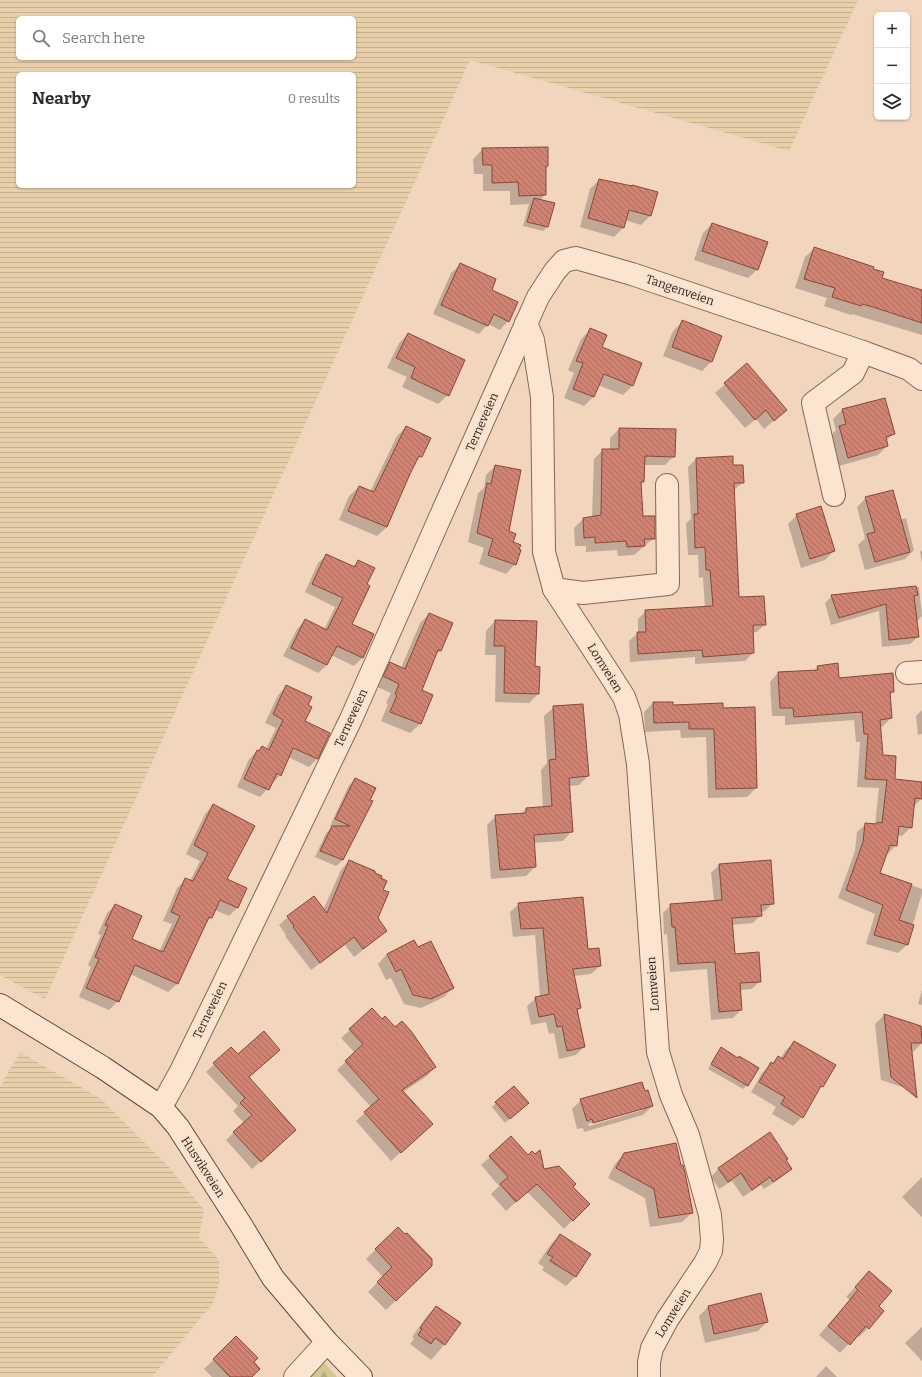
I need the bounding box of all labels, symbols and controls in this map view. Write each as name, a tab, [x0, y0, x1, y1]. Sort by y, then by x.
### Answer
map controls	[874, 12, 910, 120]
button: +	[874, 12, 910, 48]
search box	[16, 16, 356, 60]
icon: search	[30, 27, 52, 49]
text: Search here	[62, 29, 145, 47]
button: −	[874, 48, 910, 84]
button: layers	[874, 84, 910, 120]
text: Nearby	[32, 88, 91, 109]
text: 0 results	[288, 91, 340, 106]
street label: Tangenveien	[644, 272, 716, 308]
street label: Terneveien	[463, 390, 501, 453]
street label: Lomveien	[585, 641, 626, 695]
street label: Terneveien	[331, 686, 371, 749]
street label: Lomveien	[644, 956, 662, 1012]
street label: Terneveien	[190, 979, 230, 1041]
street label: Husvikveien	[178, 1134, 228, 1200]
street label: Lomveien	[653, 1286, 694, 1340]

